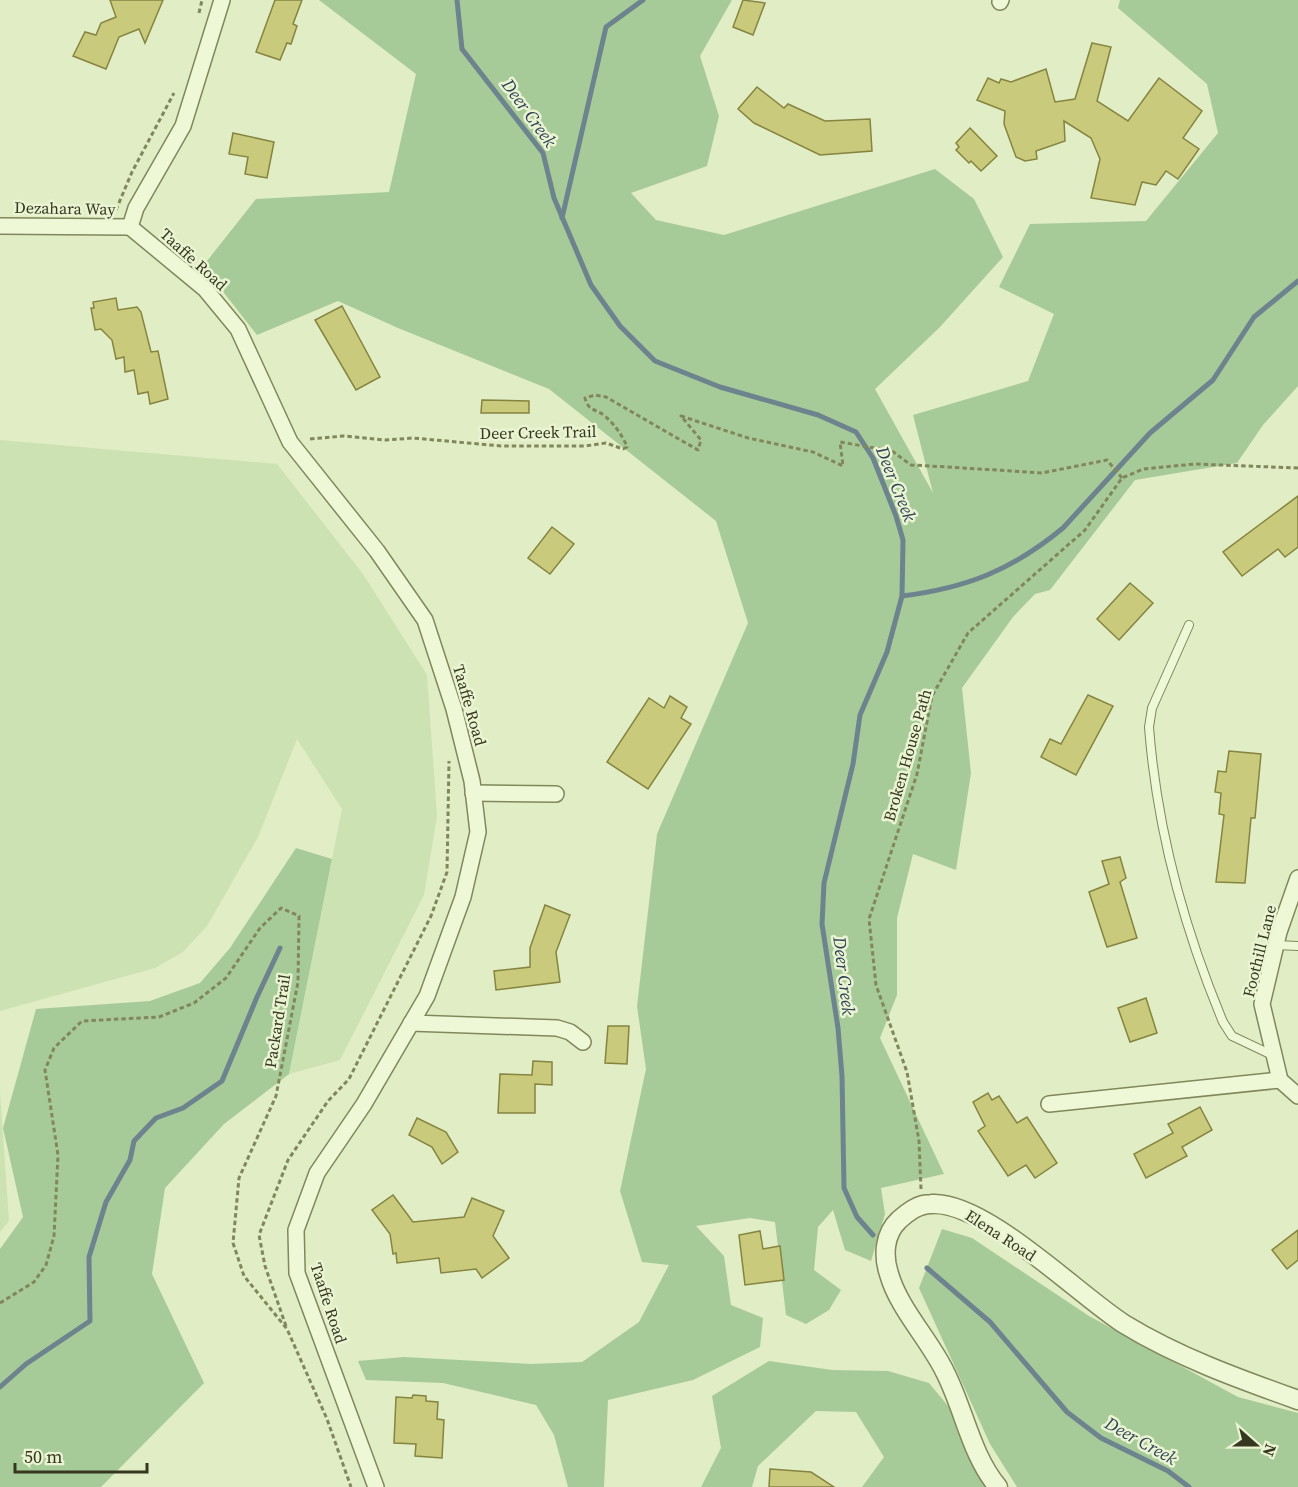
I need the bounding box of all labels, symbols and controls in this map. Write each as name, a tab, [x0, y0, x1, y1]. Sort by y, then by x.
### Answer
water label: Deer Creek	[495, 73, 563, 152]
street label: Dezahara Way	[14, 196, 117, 220]
street label: Taaffe Road	[156, 223, 232, 295]
street label: Deer Creek Trail	[479, 420, 597, 444]
water label: Deer Creek	[870, 442, 923, 526]
street label: Taaffe Road	[448, 662, 492, 748]
street label: Broken House Path	[878, 686, 937, 824]
street label: Foothill Lane	[1237, 903, 1281, 999]
water label: Deer Creek	[827, 934, 862, 1017]
street label: Packard Trail	[259, 972, 295, 1069]
street label: Elena Road	[961, 1204, 1041, 1266]
street label: Taaffe Road	[306, 1260, 352, 1346]
water label: Deer Creek	[1100, 1410, 1182, 1471]
north arrow	[1226, 1415, 1286, 1475]
scale bar	[15, 1436, 147, 1474]
text: N	[1258, 1441, 1282, 1460]
text: 50 m	[24, 1444, 62, 1469]

